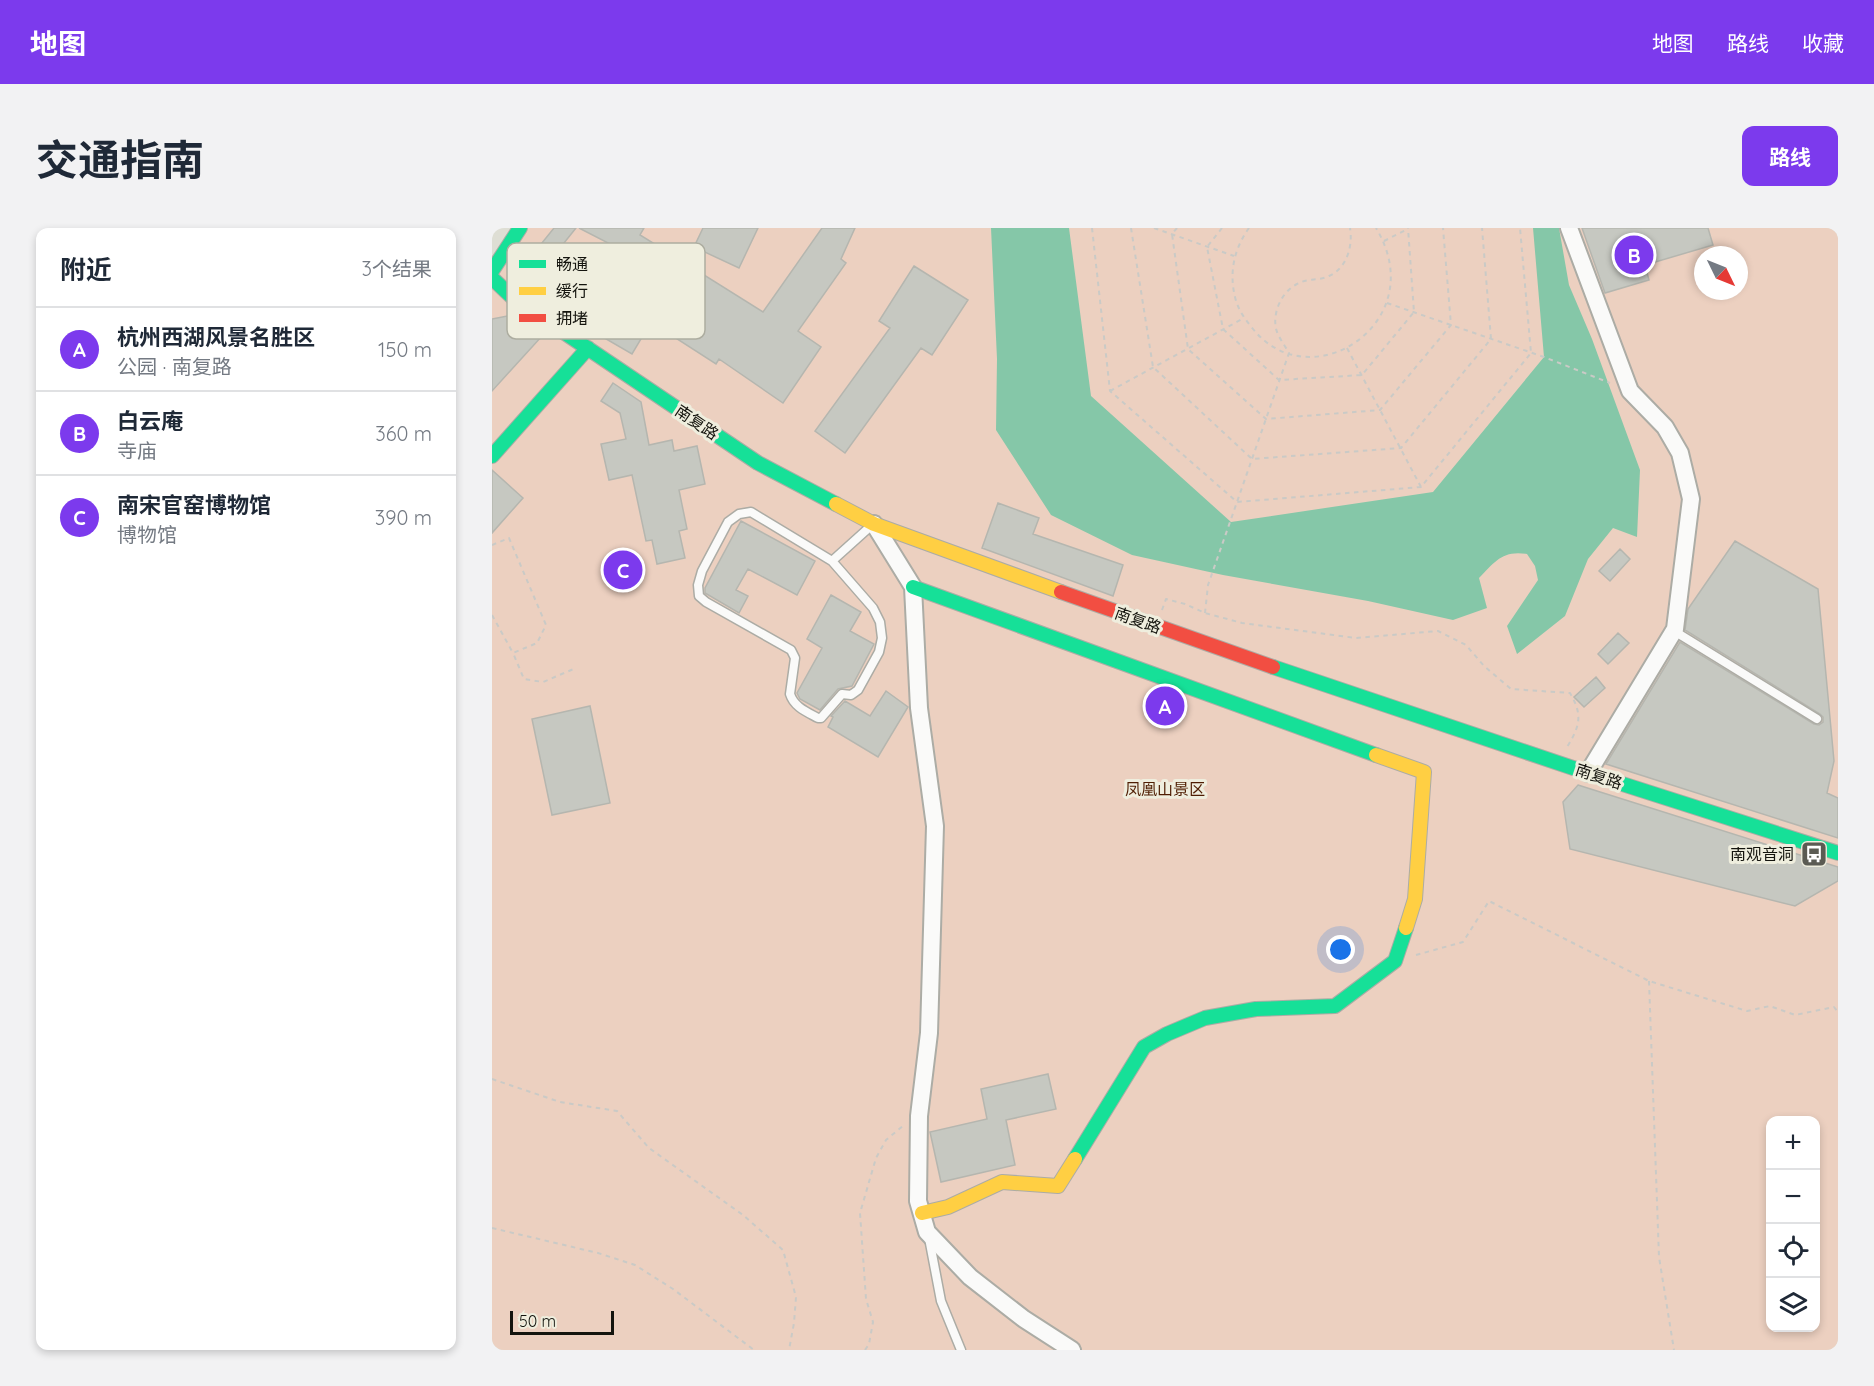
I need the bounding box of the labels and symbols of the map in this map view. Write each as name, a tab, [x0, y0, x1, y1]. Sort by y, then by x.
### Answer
pin: B	[1614, 232, 1654, 278]
legend	[507, 243, 705, 339]
north arrow	[1694, 246, 1748, 300]
text: 畅通	[556, 254, 588, 274]
text: 缓行	[556, 281, 588, 301]
text: 拥堵	[556, 308, 588, 328]
street label: 南复路	[672, 400, 722, 444]
pin: C	[604, 548, 642, 592]
street label: 南复路	[1112, 602, 1164, 638]
pin: A	[1146, 684, 1184, 728]
street label: 南复路	[1573, 759, 1625, 793]
park label: 凤凰山景区	[1125, 779, 1205, 799]
bus stop icon: 南观音洞	[1799, 839, 1829, 869]
place label: 南观音洞	[1730, 844, 1794, 864]
your location	[1326, 935, 1355, 964]
scale bar	[510, 1308, 614, 1336]

